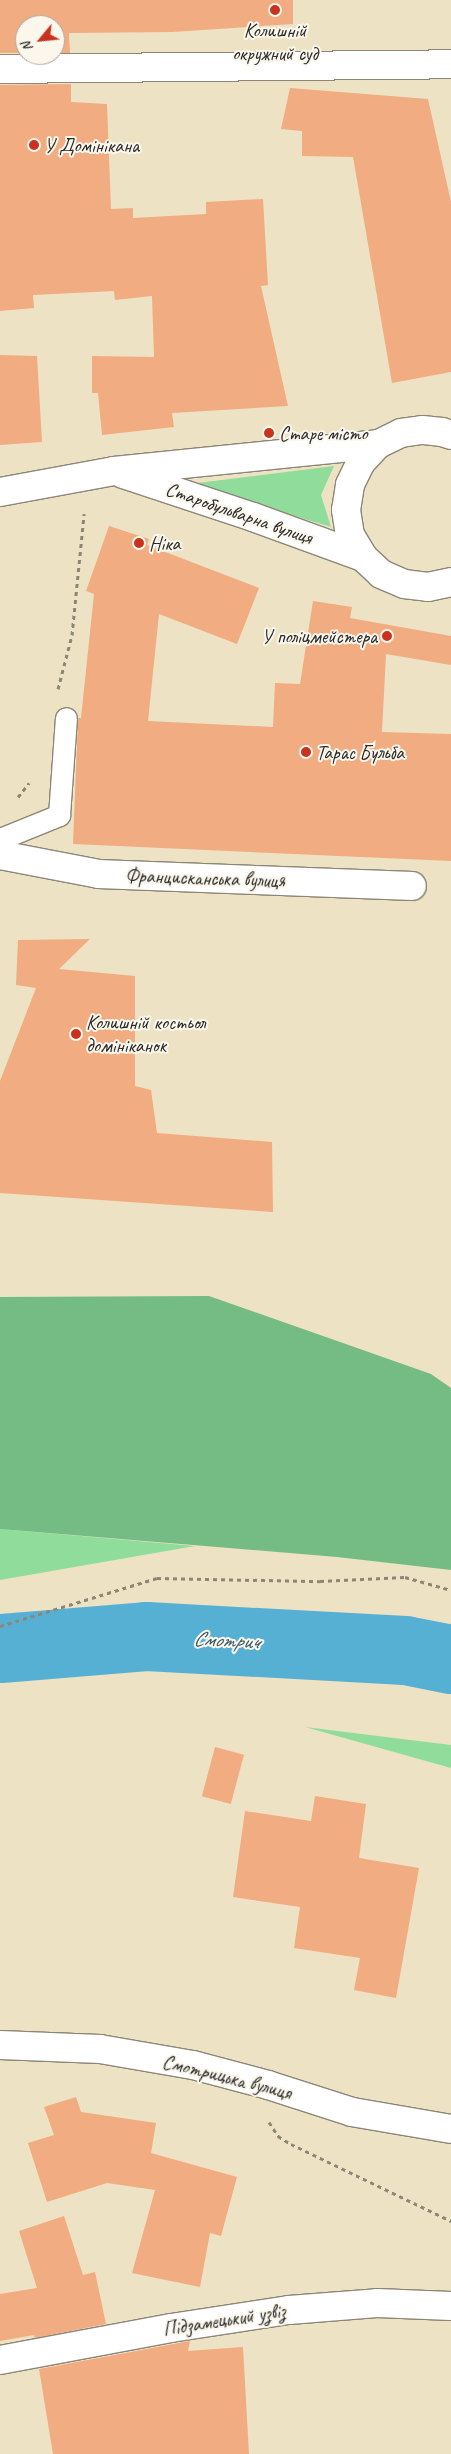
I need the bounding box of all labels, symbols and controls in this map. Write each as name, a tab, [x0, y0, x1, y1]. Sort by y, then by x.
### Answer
marker: Колишній окружний суд	[269, 4, 281, 16]
north arrow	[15, 15, 65, 65]
place label: Колишній окружний суд	[232, 18, 318, 65]
text: N	[18, 39, 37, 55]
place label: У Домінікана	[44, 133, 139, 157]
marker: У Домінікана	[28, 139, 40, 151]
place label: Старе місто	[279, 421, 368, 445]
marker: Старе місто	[263, 427, 275, 439]
street label: Старобульварна вулиця	[162, 477, 316, 549]
place label: Ніка	[149, 531, 180, 555]
marker: Ніка	[133, 537, 145, 549]
place label: У поліцмейстера	[262, 624, 377, 648]
marker: У поліцмейстера	[381, 630, 393, 642]
place label: Тарас Бульба	[316, 740, 403, 764]
marker: Тарас Бульба	[300, 746, 312, 758]
street label: Францисканська вулиця	[124, 863, 286, 893]
place label: Колишній костьол домініканок	[86, 1010, 205, 1057]
marker: Колишній костьол домініканок	[70, 1028, 82, 1040]
water label: Смотрич	[193, 1626, 259, 1654]
street label: Смотрицька вулиця	[160, 2049, 294, 2105]
street label: Підзамецький узвіз	[161, 2299, 287, 2341]

